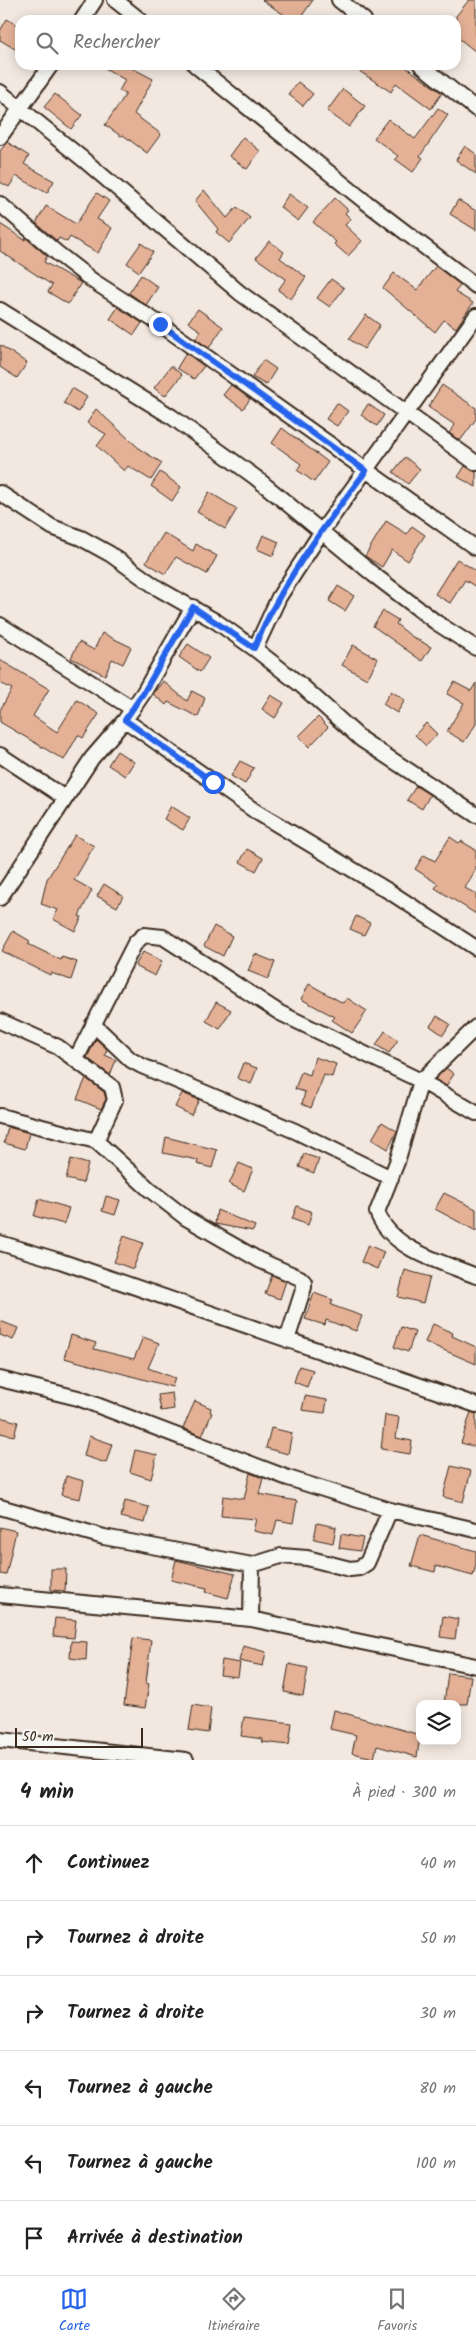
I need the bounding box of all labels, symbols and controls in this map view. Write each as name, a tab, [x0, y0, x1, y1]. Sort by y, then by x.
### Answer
search box	[15, 15, 461, 70]
text: Rechercher	[73, 28, 160, 58]
icon: search	[33, 29, 61, 57]
route end	[149, 313, 172, 336]
route start	[202, 771, 225, 794]
map controls	[416, 1700, 461, 1745]
button: layers	[416, 1700, 461, 1745]
scale bar	[15, 1725, 142, 1748]
text: 50 m	[22, 1726, 53, 1748]
text: 4 min	[20, 1776, 74, 1809]
text: À pied · 300 m	[352, 1780, 456, 1805]
text: Continuez	[67, 1848, 150, 1878]
icon: ahead	[20, 1849, 48, 1877]
text: 40 m	[420, 1851, 456, 1876]
text: Tournez à droite	[67, 1923, 204, 1953]
icon: right	[20, 1924, 48, 1952]
text: 50 m	[420, 1926, 456, 1951]
text: Tournez à droite	[67, 1998, 204, 2028]
icon: right	[20, 1999, 48, 2027]
text: 30 m	[420, 2001, 456, 2026]
text: Tournez à gauche	[67, 2073, 213, 2103]
icon: left	[20, 2074, 48, 2102]
text: 80 m	[419, 2076, 456, 2101]
text: Tournez à gauche	[67, 2148, 213, 2178]
icon: left	[20, 2149, 48, 2177]
text: 100 m	[416, 2151, 456, 2176]
text: Arrivée à destination	[67, 2223, 243, 2253]
icon: arrive	[20, 2224, 48, 2252]
tab: Carte	[59, 2285, 90, 2337]
tab: Itinéraire	[208, 2285, 260, 2337]
tab: Favoris	[377, 2285, 417, 2337]

